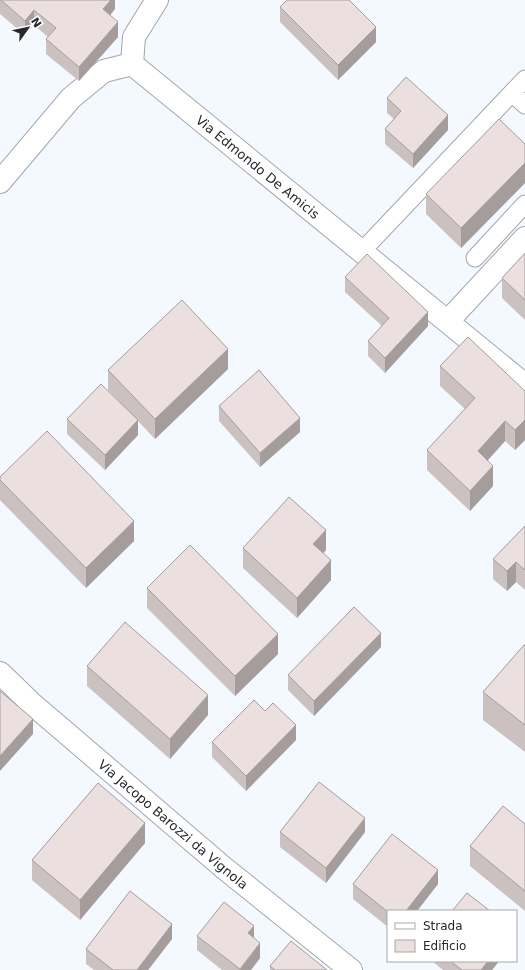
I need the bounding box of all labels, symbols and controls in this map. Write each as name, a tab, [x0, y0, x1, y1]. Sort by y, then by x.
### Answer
north arrow	[8, 8, 48, 48]
text: N	[28, 15, 44, 30]
street label: Via Edmondo De Amicis	[193, 112, 323, 222]
street label: Via Jacopo Barozzi da Vignola	[95, 756, 251, 892]
legend	[387, 910, 517, 962]
text: Strada	[423, 919, 463, 933]
text: Edificio	[423, 939, 466, 953]

